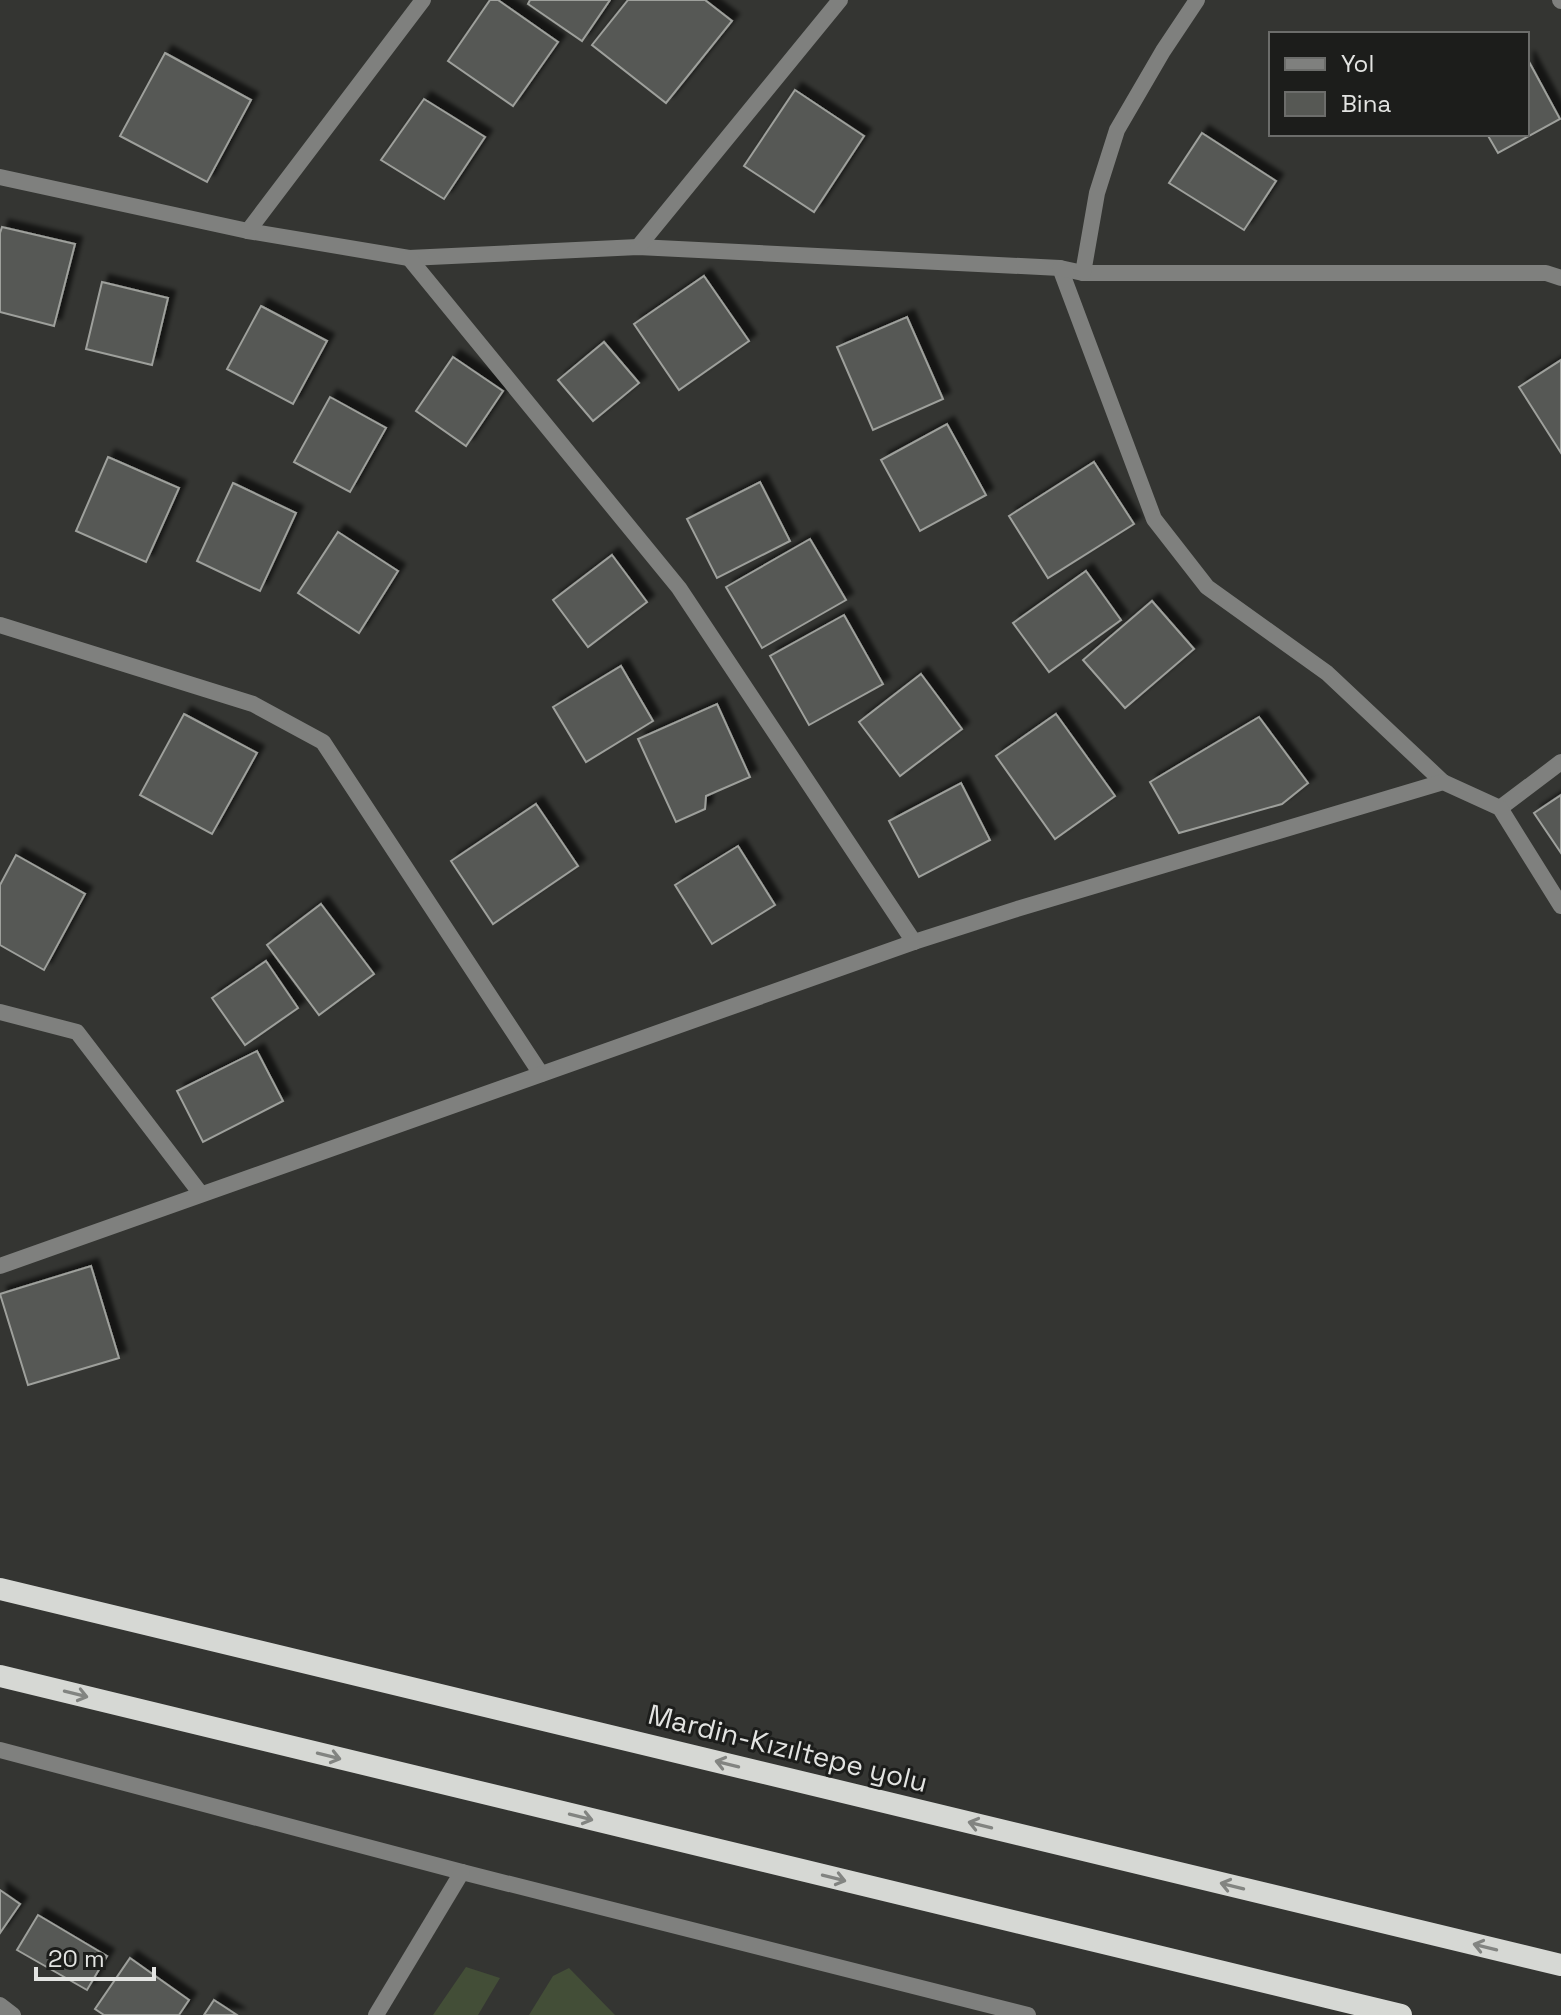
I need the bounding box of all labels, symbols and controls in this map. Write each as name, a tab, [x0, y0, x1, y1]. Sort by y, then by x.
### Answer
legend	[1269, 32, 1529, 136]
text: Yol	[1341, 48, 1374, 79]
text: Bina	[1341, 88, 1391, 119]
one-way arrow	[62, 1688, 88, 1703]
street label: Mardin-Kızıltepe yolu	[645, 1696, 931, 1800]
one-way arrow	[315, 1749, 341, 1764]
one-way arrow	[715, 1756, 740, 1771]
one-way arrow	[568, 1810, 594, 1825]
one-way arrow	[967, 1817, 993, 1832]
one-way arrow	[821, 1871, 846, 1886]
one-way arrow	[1220, 1878, 1246, 1893]
scale bar	[36, 1931, 154, 1981]
one-way arrow	[1473, 1939, 1499, 1954]
text: 20 m	[48, 1943, 105, 1974]

